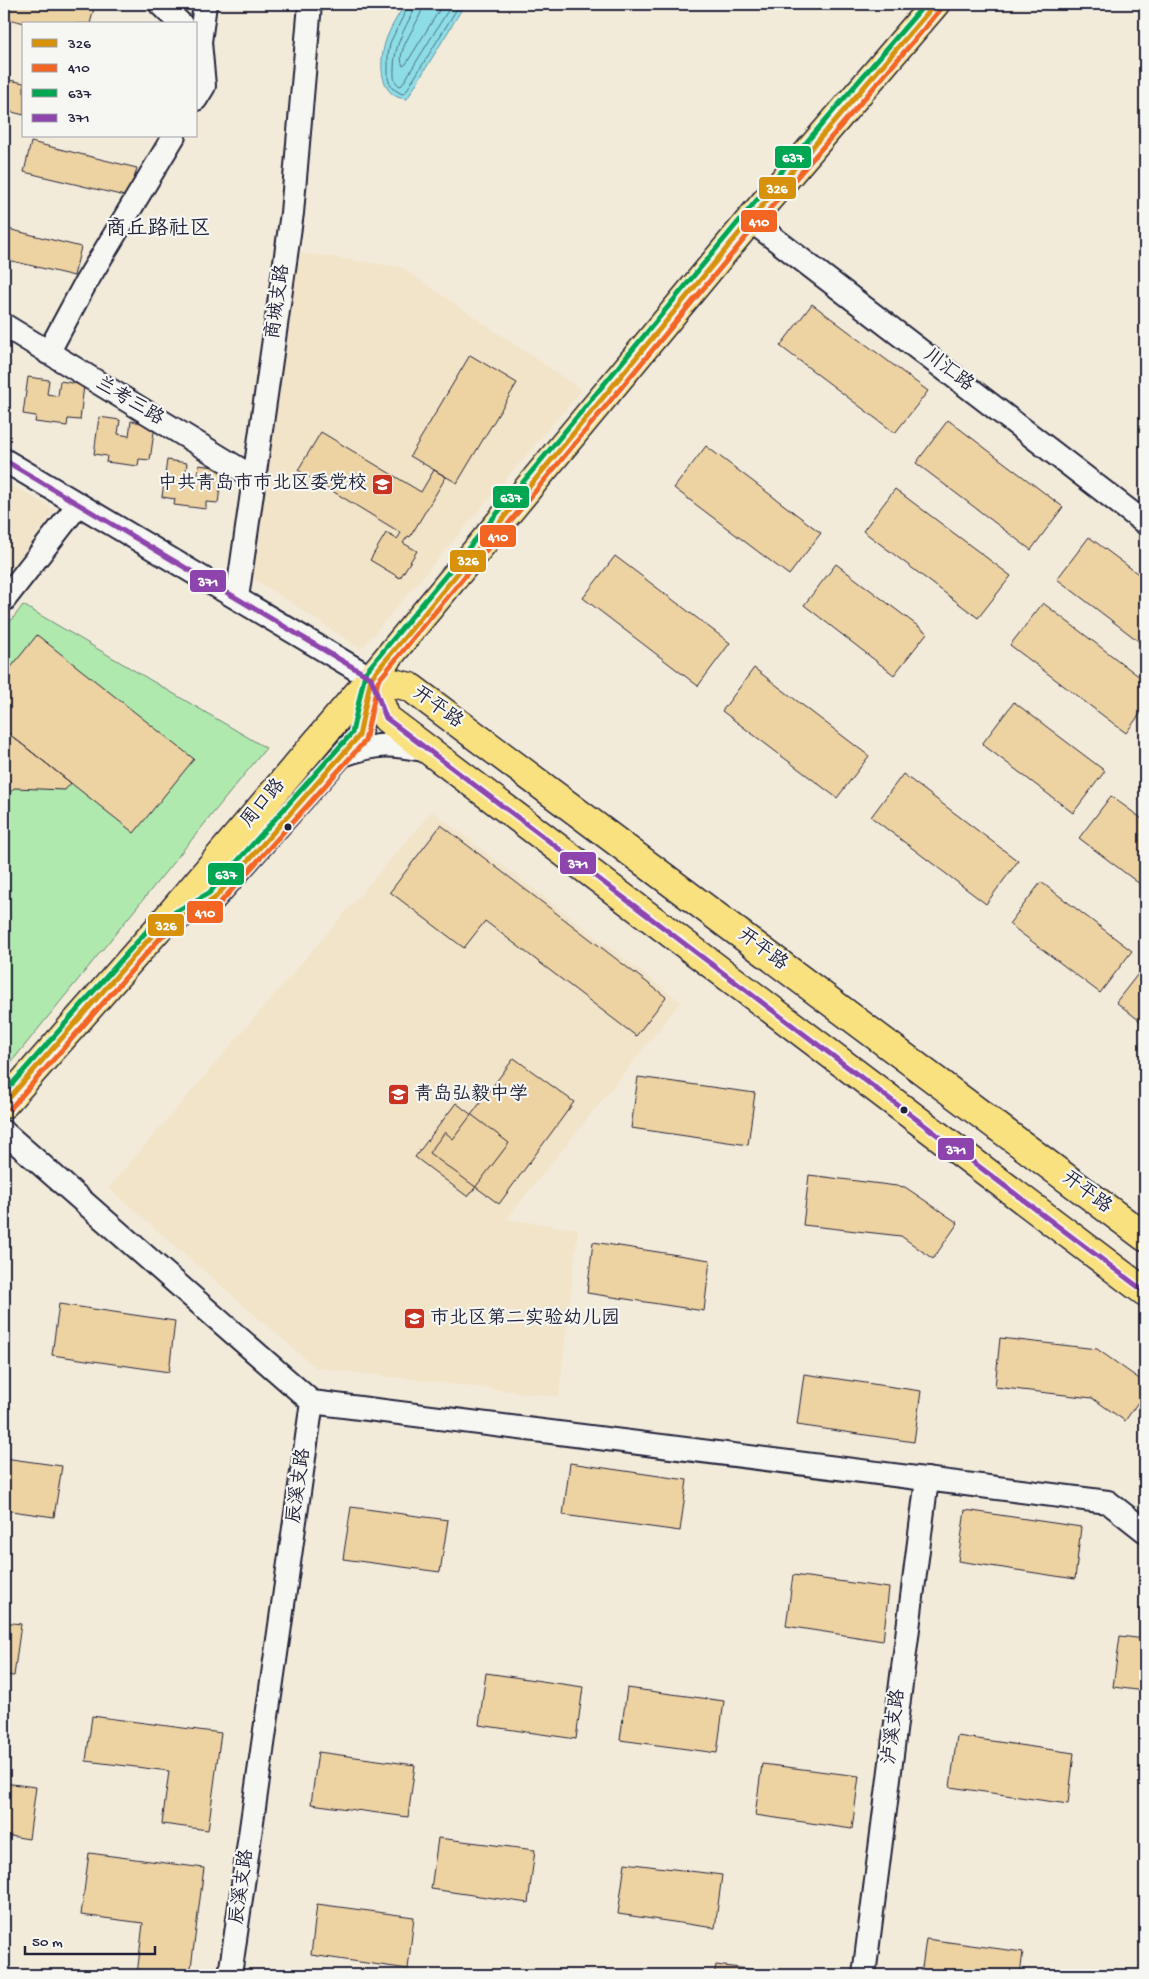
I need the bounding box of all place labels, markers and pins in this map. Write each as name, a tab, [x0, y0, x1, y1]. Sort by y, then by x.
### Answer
place label: 中共青岛市市北区委党校	[158, 472, 367, 496]
school or university icon: 中共青岛市市北区委党校	[371, 472, 395, 496]
unlabelled marker	[283, 822, 293, 832]
school or university icon: 青岛弘毅中学	[386, 1083, 410, 1107]
place label: 青岛弘毅中学	[414, 1083, 528, 1107]
unlabelled marker	[899, 1105, 909, 1115]
school or university icon: 市北区第二实验幼儿园	[402, 1307, 426, 1331]
place label: 市北区第二实验幼儿园	[430, 1307, 620, 1331]

